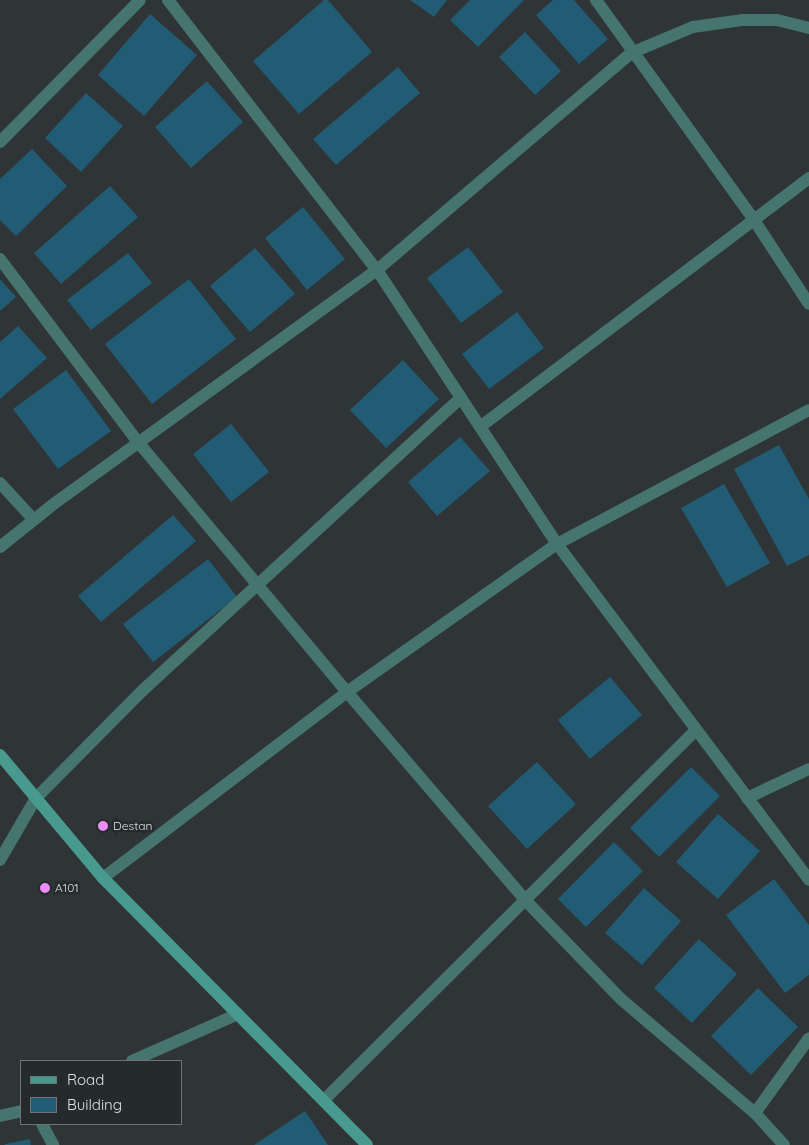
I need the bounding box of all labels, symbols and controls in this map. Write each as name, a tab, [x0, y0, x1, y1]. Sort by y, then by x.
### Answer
place label: Destan	[113, 819, 152, 833]
marker: Destan	[97, 820, 109, 832]
place label: A101	[55, 881, 79, 895]
marker: A101	[39, 882, 51, 894]
legend	[20, 1060, 182, 1125]
text: Road	[67, 1070, 104, 1089]
text: Building	[67, 1095, 122, 1114]

